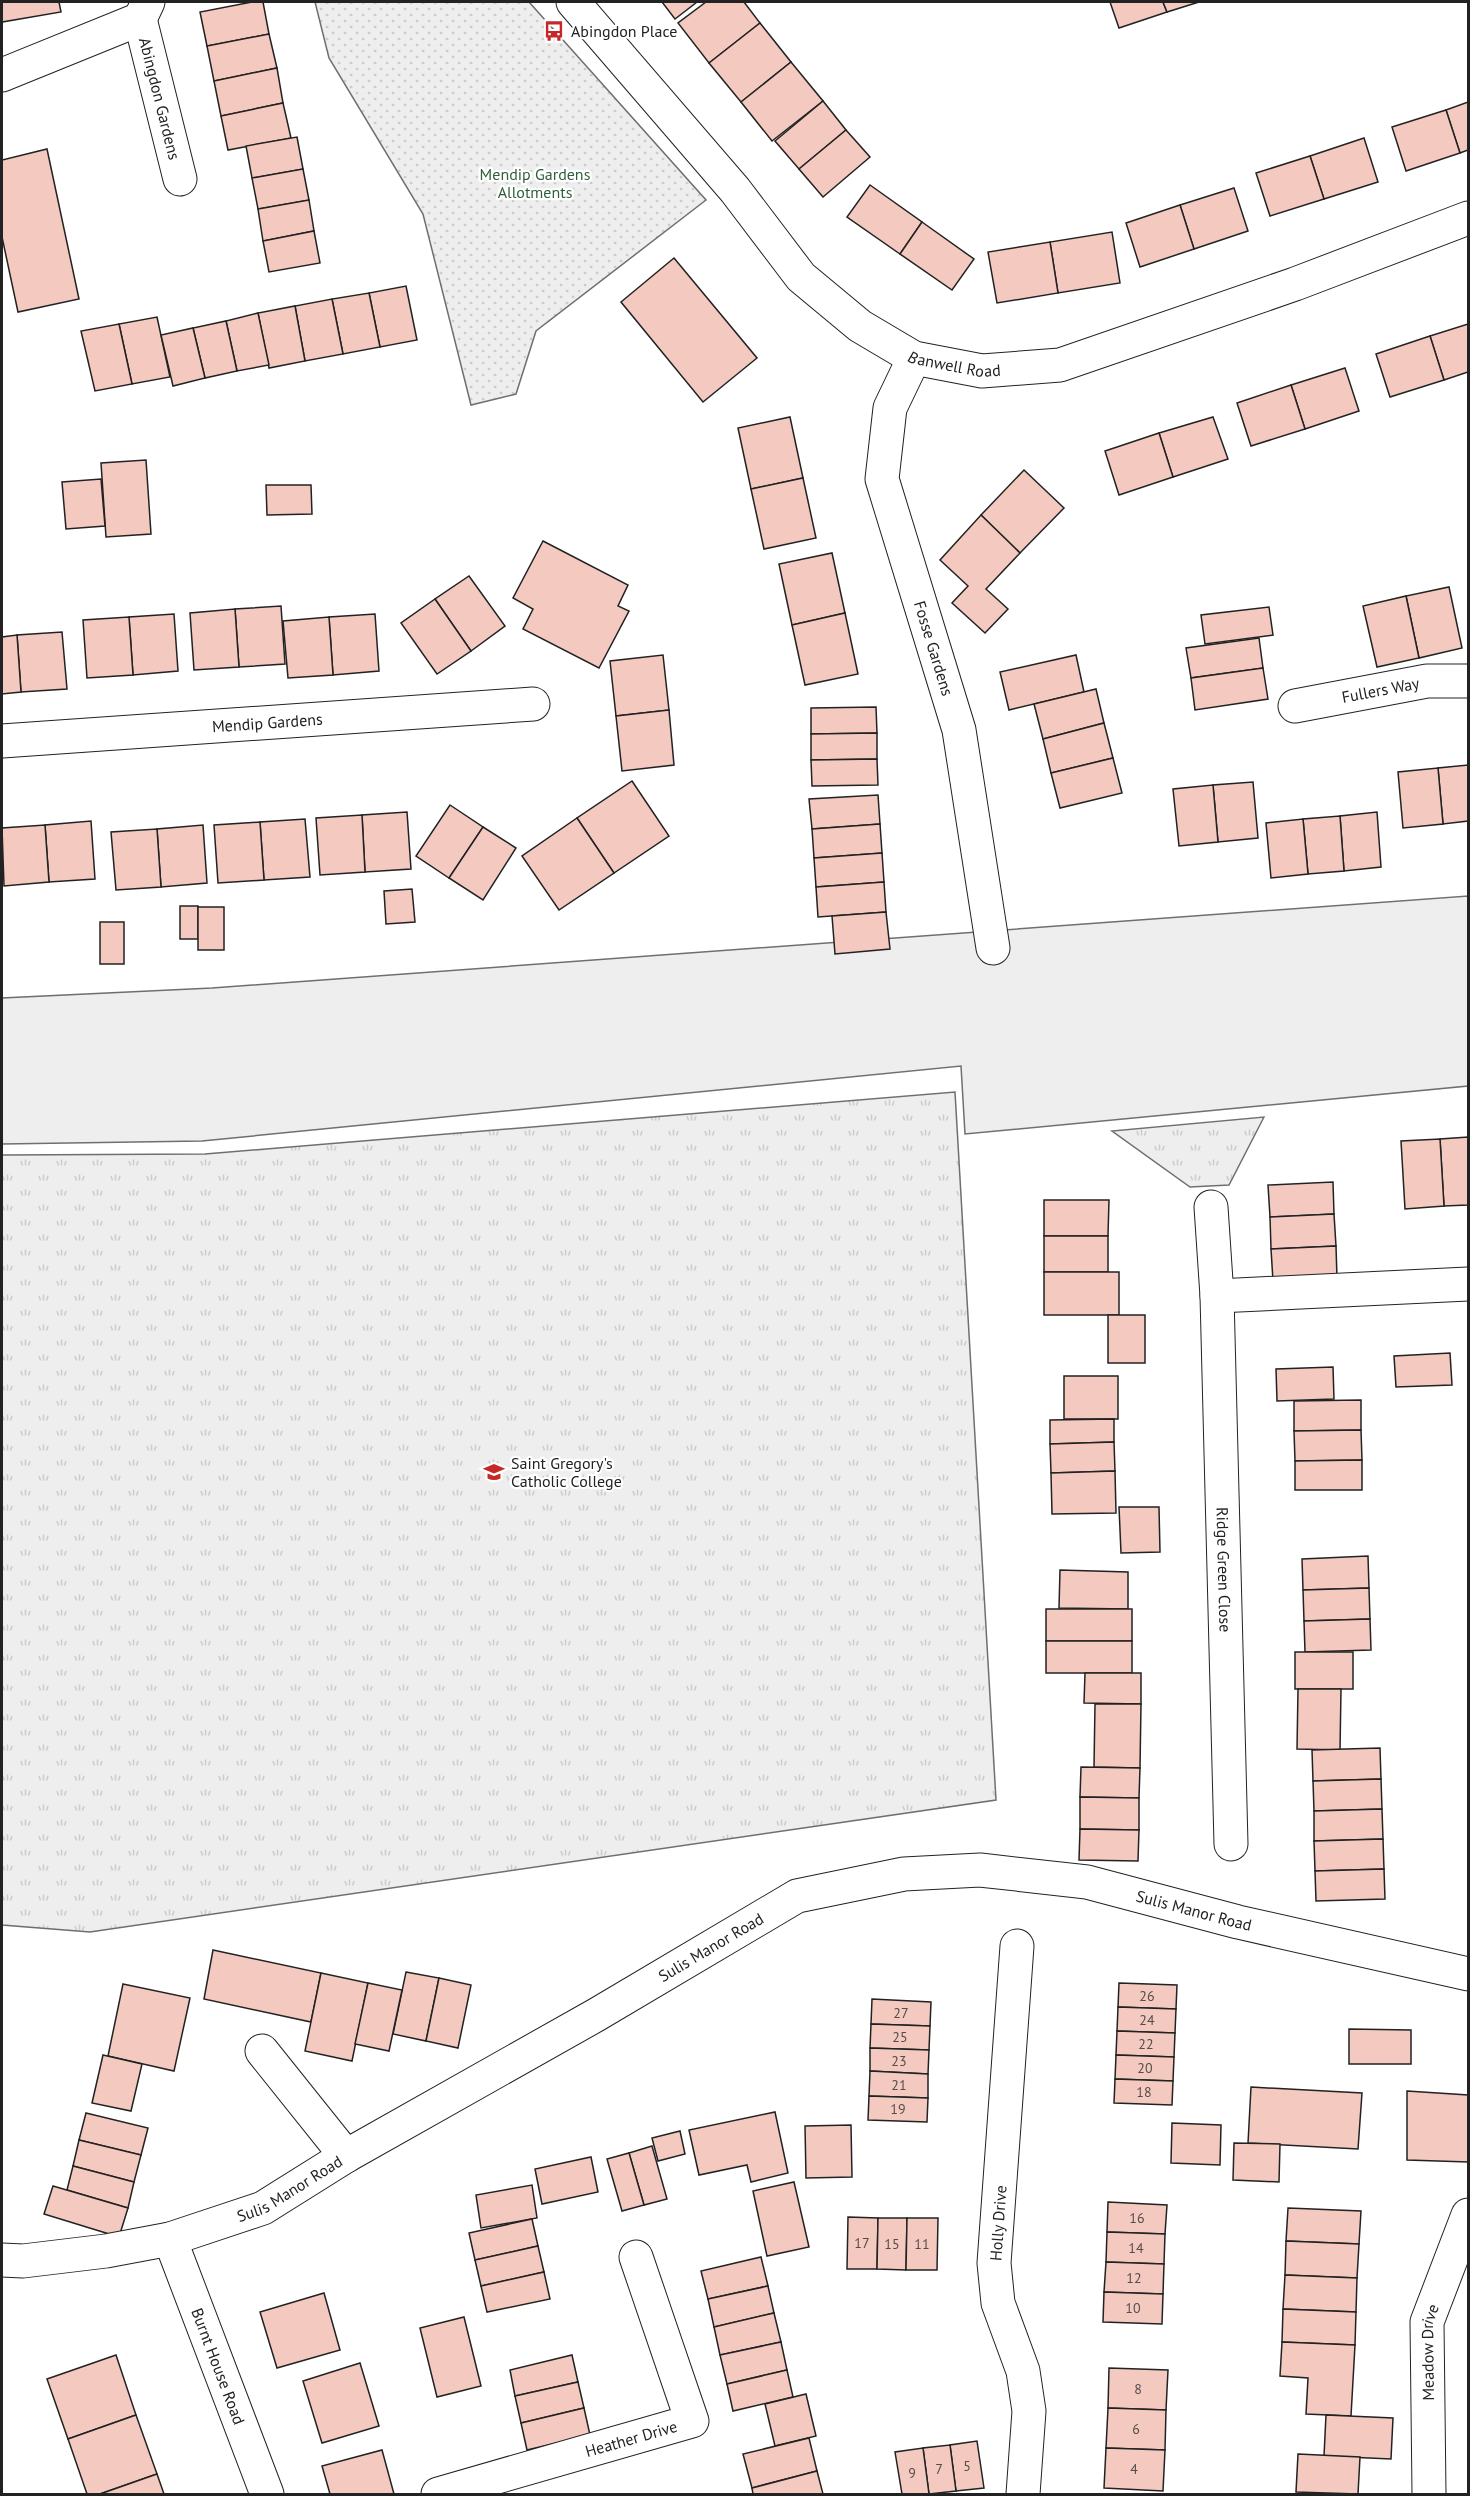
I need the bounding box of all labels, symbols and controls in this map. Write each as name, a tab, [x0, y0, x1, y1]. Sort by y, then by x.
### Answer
bus stop icon: Abingdon Place	[542, 19, 566, 43]
place label: Abingdon Place	[571, 21, 677, 41]
street label: Abingdon Gardens	[135, 35, 185, 162]
park label: Mendip Gardens Allotments	[480, 164, 591, 202]
street label: Banwell Road	[904, 347, 1001, 381]
street label: Fosse Gardens	[910, 598, 958, 698]
street label: Fullers Way	[1340, 673, 1421, 707]
street label: Mendip Gardens	[211, 709, 324, 736]
place label: Saint Gregory's Catholic College	[511, 1453, 622, 1491]
school or university icon: Saint Gregory's Catholic College	[482, 1460, 506, 1484]
street label: Ridge Green Close	[1212, 1507, 1236, 1633]
street label: Sulis Manor Road	[1134, 1885, 1254, 1935]
street label: Sulis Manor Road	[655, 1908, 767, 1986]
house number: 26	[1139, 1987, 1155, 2005]
house number: 27	[893, 2004, 909, 2022]
house number: 24	[1139, 2011, 1155, 2029]
house number: 25	[892, 2028, 908, 2046]
house number: 22	[1138, 2035, 1154, 2053]
house number: 23	[891, 2052, 907, 2070]
house number: 20	[1137, 2059, 1153, 2077]
house number: 21	[891, 2076, 907, 2094]
house number: 18	[1136, 2083, 1152, 2101]
house number: 19	[890, 2100, 906, 2118]
street label: Sulis Manor Road	[234, 2151, 346, 2226]
street label: Holly Drive	[985, 2185, 1011, 2261]
house number: 16	[1129, 2209, 1145, 2227]
house number: 17	[854, 2234, 870, 2252]
house number: 15	[884, 2235, 900, 2253]
house number: 11	[914, 2235, 930, 2253]
house number: 14	[1128, 2239, 1144, 2257]
house number: 12	[1126, 2269, 1142, 2287]
house number: 10	[1125, 2299, 1141, 2317]
street label: Meadow Drive	[1417, 2301, 1443, 2401]
street label: Burnt House Road	[187, 2305, 250, 2427]
house number: 8	[1134, 2380, 1142, 2398]
street label: Heather Drive	[583, 2416, 680, 2461]
house number: 6	[1132, 2420, 1140, 2438]
house number: 5	[963, 2457, 971, 2475]
house number: 7	[935, 2460, 943, 2478]
house number: 4	[1130, 2460, 1138, 2478]
house number: 9	[908, 2464, 916, 2482]

